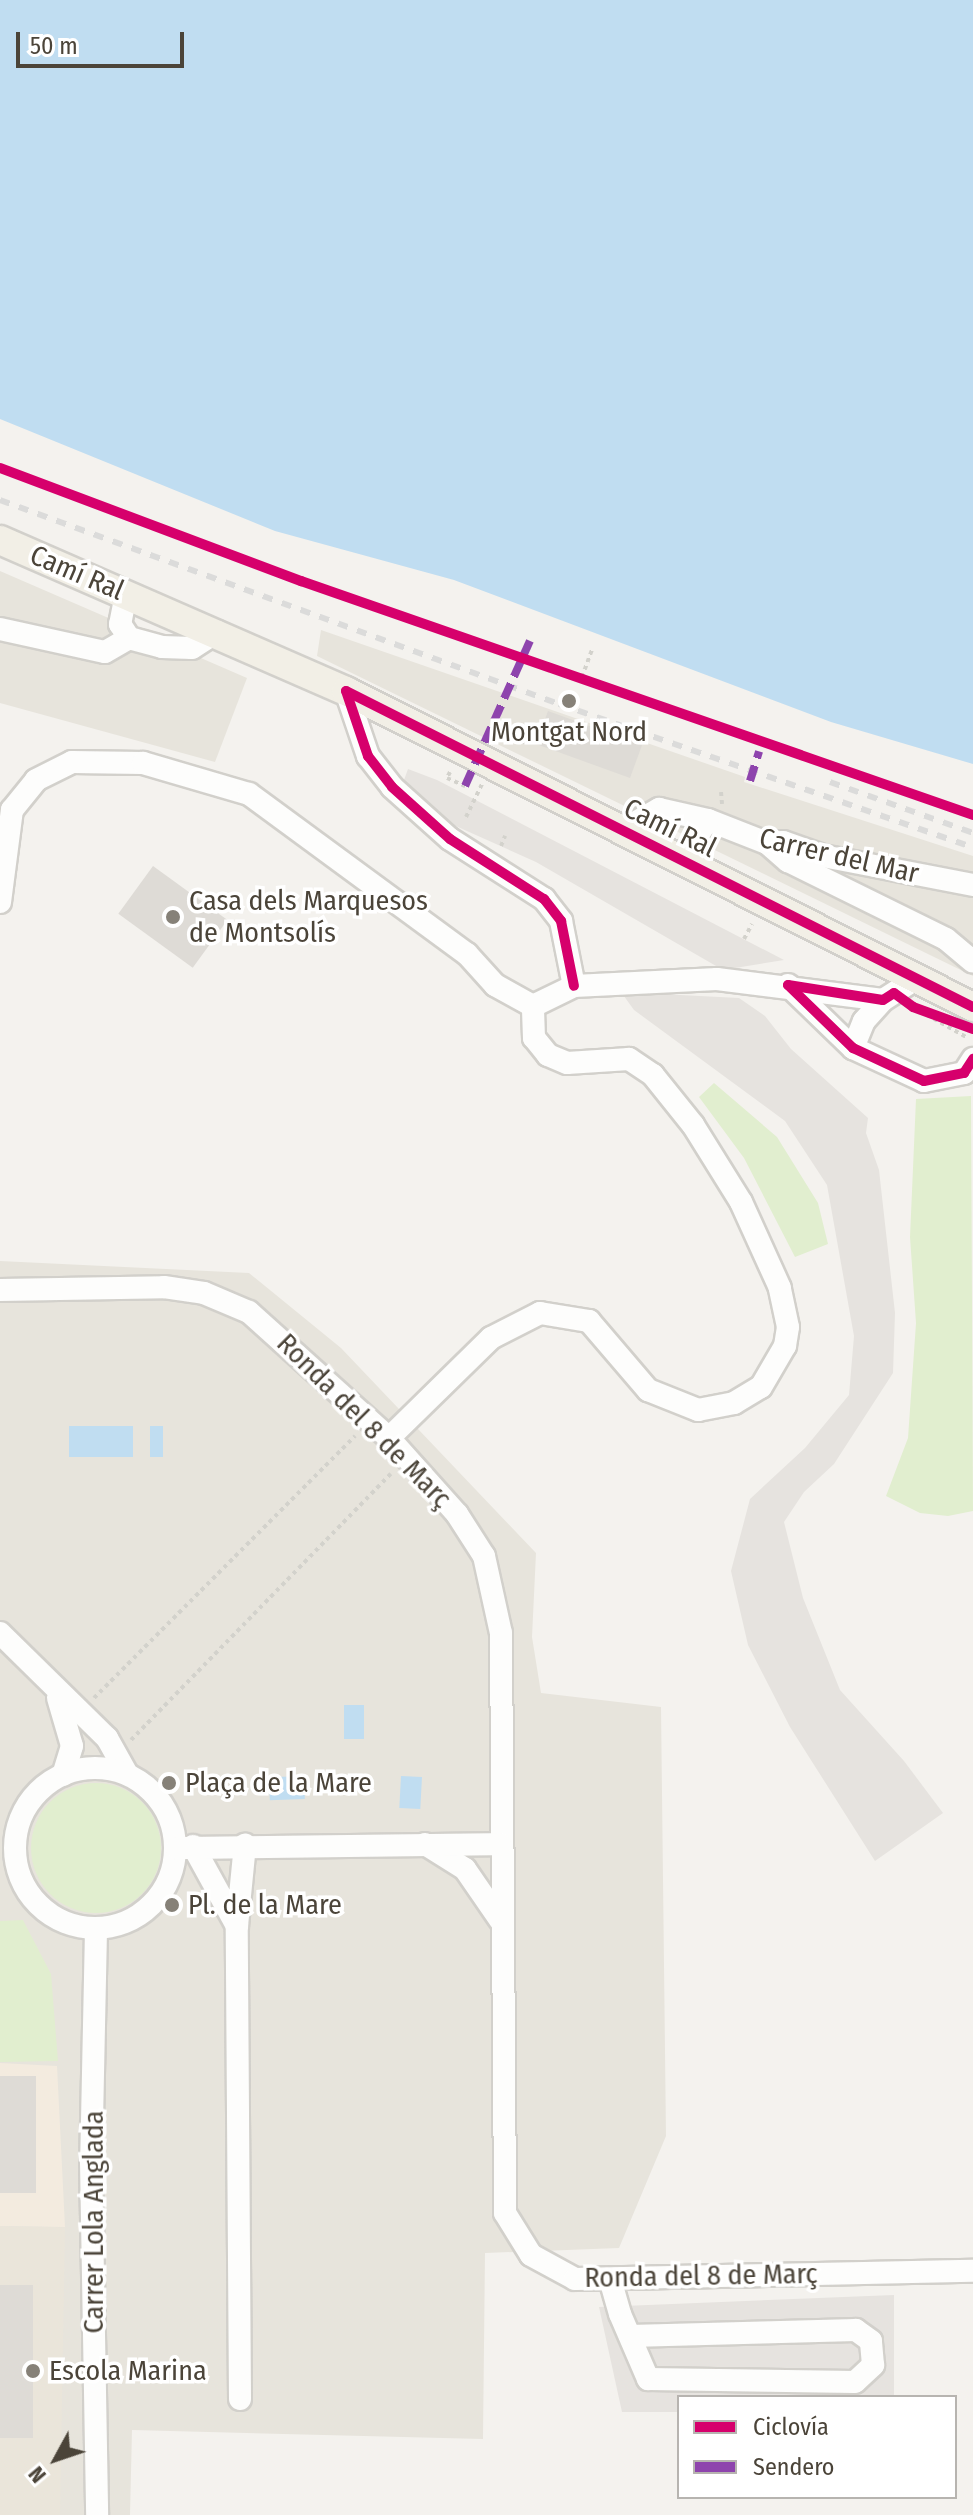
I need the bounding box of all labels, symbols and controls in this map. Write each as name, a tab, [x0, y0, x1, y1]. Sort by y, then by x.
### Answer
scale bar	[20, 16, 188, 66]
text: 50 m	[30, 32, 78, 60]
street label: Camí Ral	[25, 538, 129, 608]
marker: Montgat Nord	[558, 690, 580, 712]
place label: Montgat Nord	[491, 715, 647, 749]
street label: Camí Ral	[618, 791, 722, 865]
street label: Carrer del Mar	[756, 821, 922, 891]
place label: Casa dels Marquesos de Montsolís	[189, 884, 428, 950]
marker: Casa dels Marquesos de Montsolís	[164, 908, 182, 926]
street label: Ronda del 8 de Març	[270, 1327, 458, 1515]
place label: Plaça de la Mare	[185, 1766, 372, 1800]
marker: Plaça de la Mare	[160, 1774, 178, 1792]
place label: Pl. de la Mare	[188, 1888, 342, 1922]
marker: Pl. de la Mare	[163, 1896, 181, 1914]
street label: Carrer Lola Anglada	[77, 2110, 111, 2334]
street label: Ronda del 8 de Març	[584, 2257, 818, 2295]
place label: Escola Marina	[49, 2354, 207, 2388]
marker: Escola Marina	[24, 2362, 42, 2380]
legend	[677, 2395, 957, 2499]
text: Ciclovía	[753, 2413, 829, 2441]
north arrow	[16, 2419, 96, 2499]
text: Sendero	[753, 2453, 834, 2481]
text: N	[23, 2461, 52, 2488]

